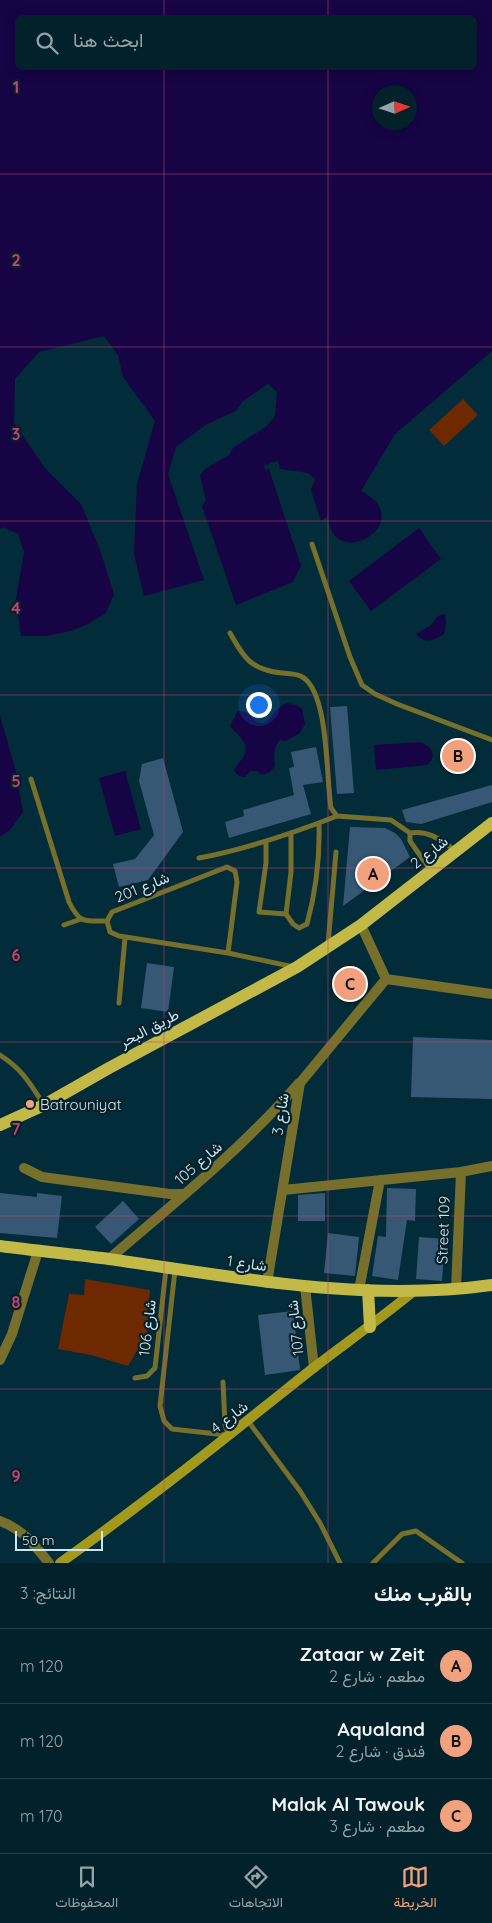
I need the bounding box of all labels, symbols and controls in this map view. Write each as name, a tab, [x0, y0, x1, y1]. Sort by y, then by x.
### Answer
search box	[15, 15, 477, 70]
text: ابحث هنا	[73, 28, 143, 52]
icon: search	[33, 29, 61, 57]
text: 1	[13, 77, 19, 97]
north arrow	[372, 85, 417, 130]
text: 2	[11, 250, 21, 270]
text: 3	[12, 424, 20, 444]
text: 4	[11, 598, 21, 618]
your location	[246, 692, 272, 718]
pin: B	[442, 737, 474, 775]
text: 5	[11, 771, 21, 791]
street label: شارع 2	[406, 831, 453, 874]
pin: A	[357, 855, 389, 893]
street label: شارع 201	[112, 867, 173, 908]
text: 6	[12, 945, 21, 965]
pin: C	[334, 965, 366, 1003]
street label: طريق البحر	[115, 1004, 183, 1053]
street label: شارع 3	[267, 1092, 295, 1137]
place label: Batrouniyat	[40, 1095, 122, 1114]
marker: Batrouniyat	[24, 1098, 36, 1110]
text: 7	[12, 1119, 21, 1139]
street label: شارع 105	[170, 1137, 227, 1190]
street label: Street 109	[432, 1196, 454, 1264]
street label: شارع 1	[226, 1251, 268, 1277]
text: 8	[12, 1292, 21, 1312]
street label: شارع 106	[134, 1298, 162, 1358]
street label: شارع 107	[283, 1299, 309, 1357]
street label: شارع 4	[207, 1396, 253, 1439]
text: 9	[11, 1466, 21, 1486]
scale bar	[15, 1528, 102, 1551]
text: 50 m	[22, 1531, 55, 1549]
text: بالقرب منك	[374, 1580, 472, 1606]
text: النتائج: 3	[20, 1583, 76, 1603]
text: Zataar w Zeit	[300, 1642, 425, 1666]
text: 120 m	[20, 1656, 63, 1676]
text: A	[451, 1656, 461, 1676]
text: مطعم · شارع 2	[329, 1666, 425, 1686]
text: Aqualand	[338, 1717, 425, 1741]
text: 120 m	[20, 1731, 63, 1751]
text: B	[451, 1731, 461, 1751]
text: فندق · شارع 2	[335, 1741, 425, 1761]
text: Malak Al Tawouk	[271, 1792, 425, 1816]
text: 170 m	[20, 1806, 63, 1826]
text: C	[451, 1806, 461, 1826]
text: مطعم · شارع 3	[330, 1816, 425, 1836]
tab: المحفوظات	[55, 1863, 118, 1915]
tab: الاتجاهات	[229, 1863, 283, 1915]
tab: الخريطة	[393, 1863, 437, 1915]

